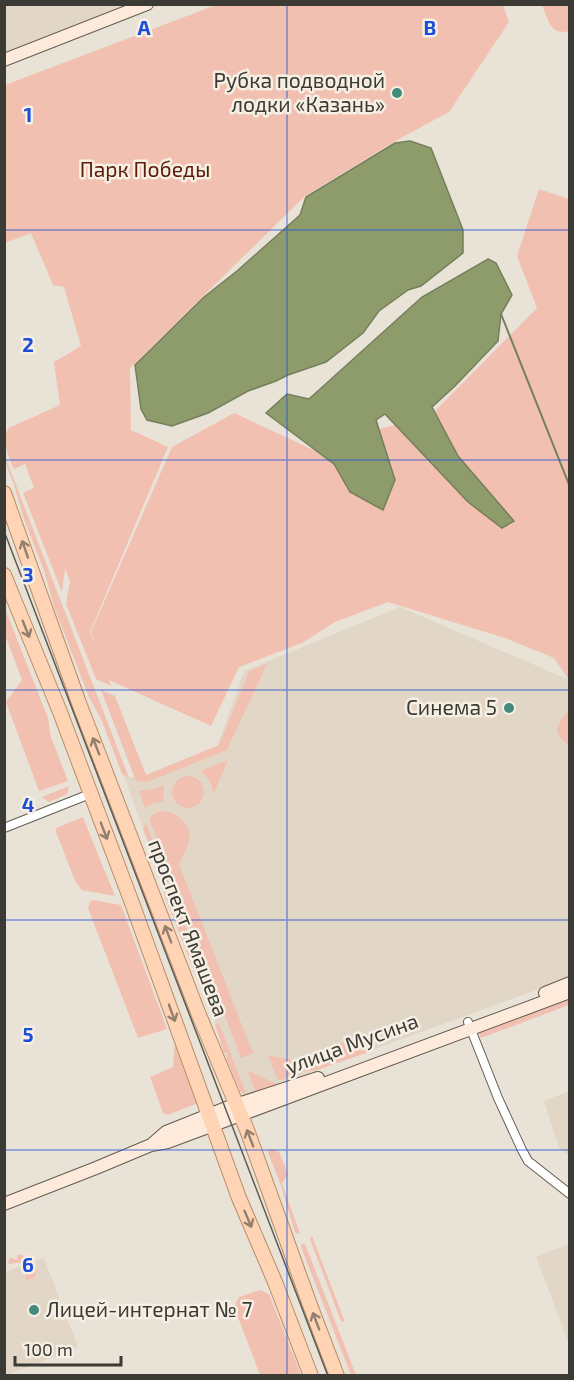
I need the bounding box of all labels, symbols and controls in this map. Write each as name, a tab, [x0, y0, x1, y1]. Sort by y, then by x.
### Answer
text: A	[137, 15, 151, 39]
text: B	[424, 15, 436, 39]
place label: Рубка подводной лодки «Казань»	[214, 67, 385, 116]
marker: Рубка подводной лодки «Казань»	[390, 86, 404, 100]
text: 1	[24, 102, 32, 126]
park label: Парк Победы	[80, 156, 210, 181]
text: 2	[22, 332, 34, 356]
one-way arrow	[18, 540, 29, 559]
text: 3	[22, 562, 34, 586]
one-way arrow	[21, 619, 32, 638]
place label: Синема 5	[406, 694, 497, 719]
marker: Синема 5	[502, 701, 516, 715]
one-way arrow	[90, 737, 101, 756]
text: 4	[22, 792, 35, 816]
one-way arrow	[99, 821, 110, 840]
street label: проспект Ямашева	[144, 835, 235, 1020]
one-way arrow	[162, 925, 173, 944]
one-way arrow	[168, 1003, 179, 1022]
street label: улица Мусина	[282, 1007, 422, 1079]
text: 5	[22, 1022, 34, 1046]
one-way arrow	[243, 1129, 254, 1147]
one-way arrow	[243, 1209, 254, 1228]
text: 6	[22, 1252, 34, 1276]
place label: Лицей-интернат № 7	[46, 1296, 253, 1321]
marker: Лицей-интернат № 7	[27, 1303, 41, 1317]
one-way arrow	[310, 1312, 321, 1331]
scale bar	[15, 1329, 122, 1367]
text: 100 m	[24, 1338, 73, 1360]

